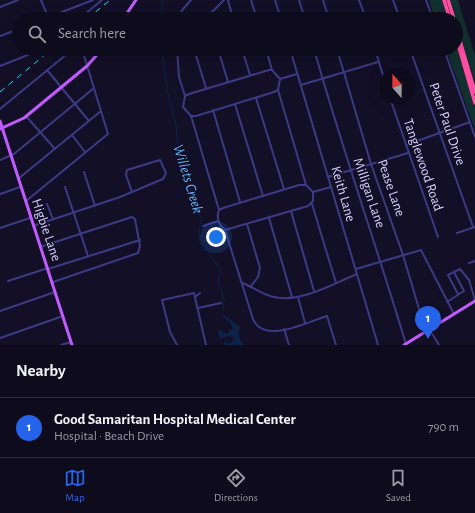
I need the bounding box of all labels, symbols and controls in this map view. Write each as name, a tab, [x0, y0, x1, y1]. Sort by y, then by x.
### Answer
search box	[12, 12, 463, 56]
icon: search	[26, 23, 48, 45]
text: Search here	[58, 26, 126, 41]
north arrow	[379, 68, 415, 104]
street label: Peter Paul Drive	[426, 81, 468, 167]
street label: Tanglewood Road	[401, 117, 445, 213]
water label: Willets Creek	[170, 143, 206, 215]
street label: Milligan Lane	[350, 156, 388, 230]
street label: Pease Lane	[375, 158, 407, 218]
street label: Keith Lane	[328, 165, 358, 223]
street label: Higbie Lane	[29, 197, 63, 263]
your location	[206, 227, 226, 247]
pin: 1	[415, 306, 441, 339]
text: Nearby	[16, 362, 66, 379]
text: Good Samaritan Hospital Medical Center	[54, 412, 296, 427]
text: 1	[27, 421, 31, 434]
text: 790 m	[428, 421, 459, 434]
text: Hospital · Beach Drive	[54, 430, 164, 443]
tab: Map	[64, 467, 86, 504]
tab: Directions	[214, 467, 258, 504]
tab: Saved	[386, 467, 411, 504]

